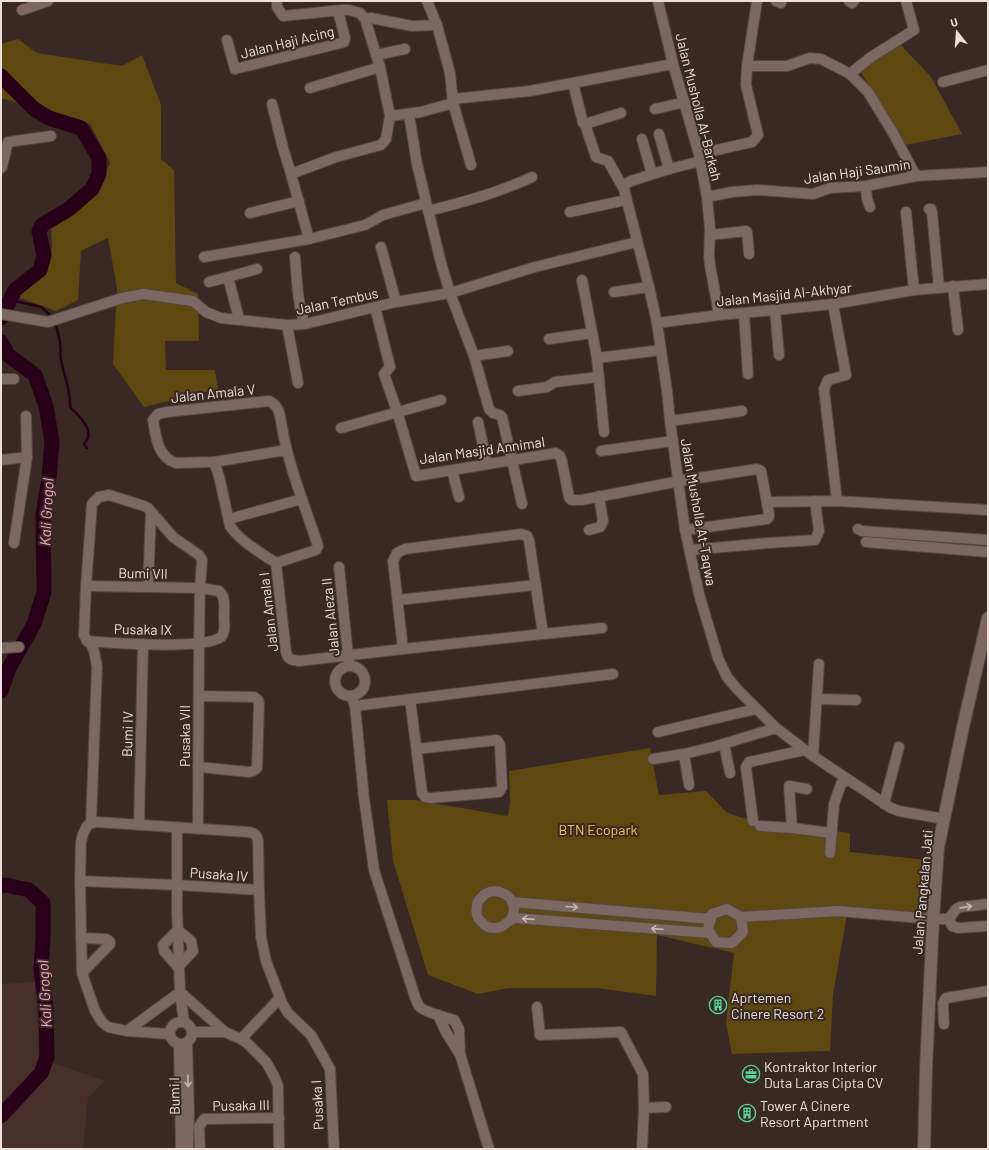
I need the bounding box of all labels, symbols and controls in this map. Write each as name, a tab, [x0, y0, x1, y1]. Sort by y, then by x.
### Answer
north arrow	[937, 12, 977, 52]
text: U	[949, 15, 959, 29]
street label: Jalan Haji Acing	[238, 22, 336, 62]
street label: Jalan Musholla Al-Barkah	[672, 31, 726, 183]
street label: Jalan Haji Saumin	[803, 155, 911, 187]
street label: Jalan Masjid Al-Akhyar	[715, 278, 853, 310]
street label: Jalan Tembus	[294, 284, 380, 318]
street label: Jalan Amala V	[170, 380, 256, 406]
street label: Jalan Masjid Annimal	[418, 433, 546, 467]
street label: Jalan Musholla At-Taqwa	[678, 437, 720, 587]
water label: Kali Grogol	[35, 477, 57, 546]
street label: Bumi VII	[118, 564, 168, 582]
street label: Jalan Amala I	[255, 571, 281, 653]
street label: Jalan Aleza II	[317, 577, 343, 657]
street label: Pusaka IX	[114, 620, 172, 638]
street label: Pusaka VII	[176, 705, 193, 767]
street label: Bumi IV	[118, 711, 136, 757]
park label: BTN Ecopark	[558, 821, 638, 838]
street label: Jalan Pangkalan Jati	[908, 829, 936, 955]
street label: Pusaka IV	[189, 863, 249, 885]
one-way arrow	[959, 903, 972, 911]
one-way arrow	[565, 904, 578, 911]
one-way arrow	[522, 916, 535, 923]
one-way arrow	[651, 925, 664, 932]
water label: Kali Grogol	[33, 959, 55, 1028]
place label: Aprtemen Cinere Resort 2	[731, 989, 824, 1022]
building icon: Aprtemen Cinere Resort 2	[708, 995, 728, 1015]
place label: Kontraktor Interior Duta Laras Cipta CV	[764, 1058, 883, 1091]
office icon: Kontraktor Interior Duta Laras Cipta CV	[741, 1064, 761, 1084]
one-way arrow	[184, 1074, 192, 1087]
street label: Bumi I	[165, 1077, 183, 1115]
street label: Pusaka I	[307, 1080, 327, 1130]
street label: Pusaka III	[212, 1096, 270, 1114]
place label: Tower A Cinere Resort Apartment	[760, 1097, 869, 1130]
building icon: Tower A Cinere Resort Apartment	[737, 1103, 757, 1123]

